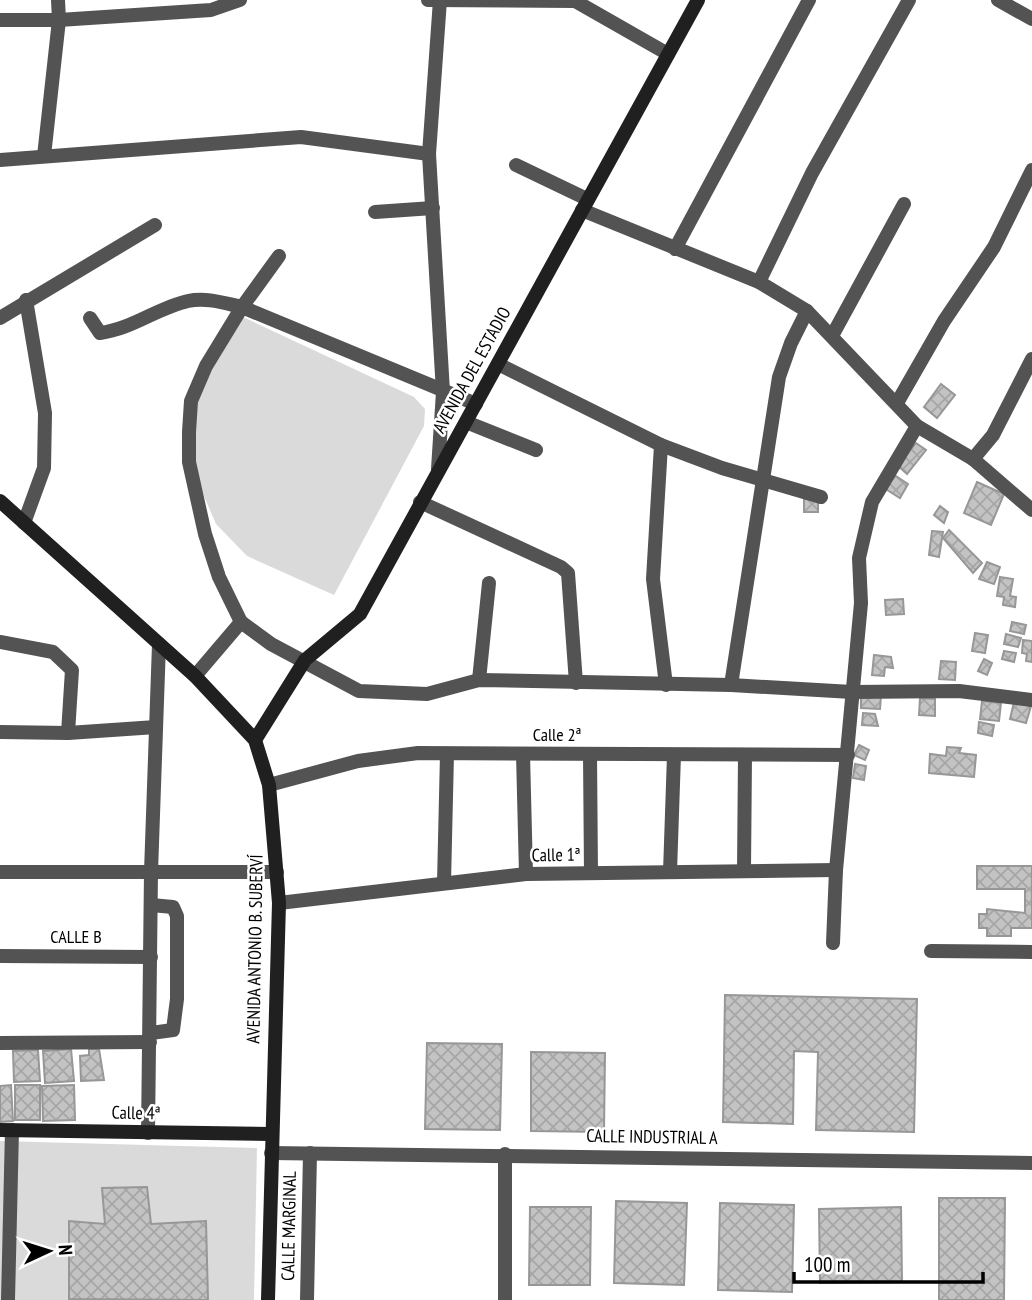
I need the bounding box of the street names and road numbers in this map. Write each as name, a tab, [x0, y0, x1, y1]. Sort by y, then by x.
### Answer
street label: AVENIDA DEL ESTADIO	[427, 302, 516, 437]
street label: Calle 2ª	[533, 723, 581, 746]
street label: Calle 1ª	[531, 843, 581, 866]
street label: AVENIDA ANTONIO B. SUBERVÍ	[241, 853, 268, 1044]
street label: CALLE B	[50, 925, 102, 948]
street label: Calle 4ª	[111, 1101, 161, 1124]
street label: CALLE INDUSTRIAL A	[586, 1124, 718, 1149]
street label: CALLE MARGINAL	[276, 1170, 301, 1281]

